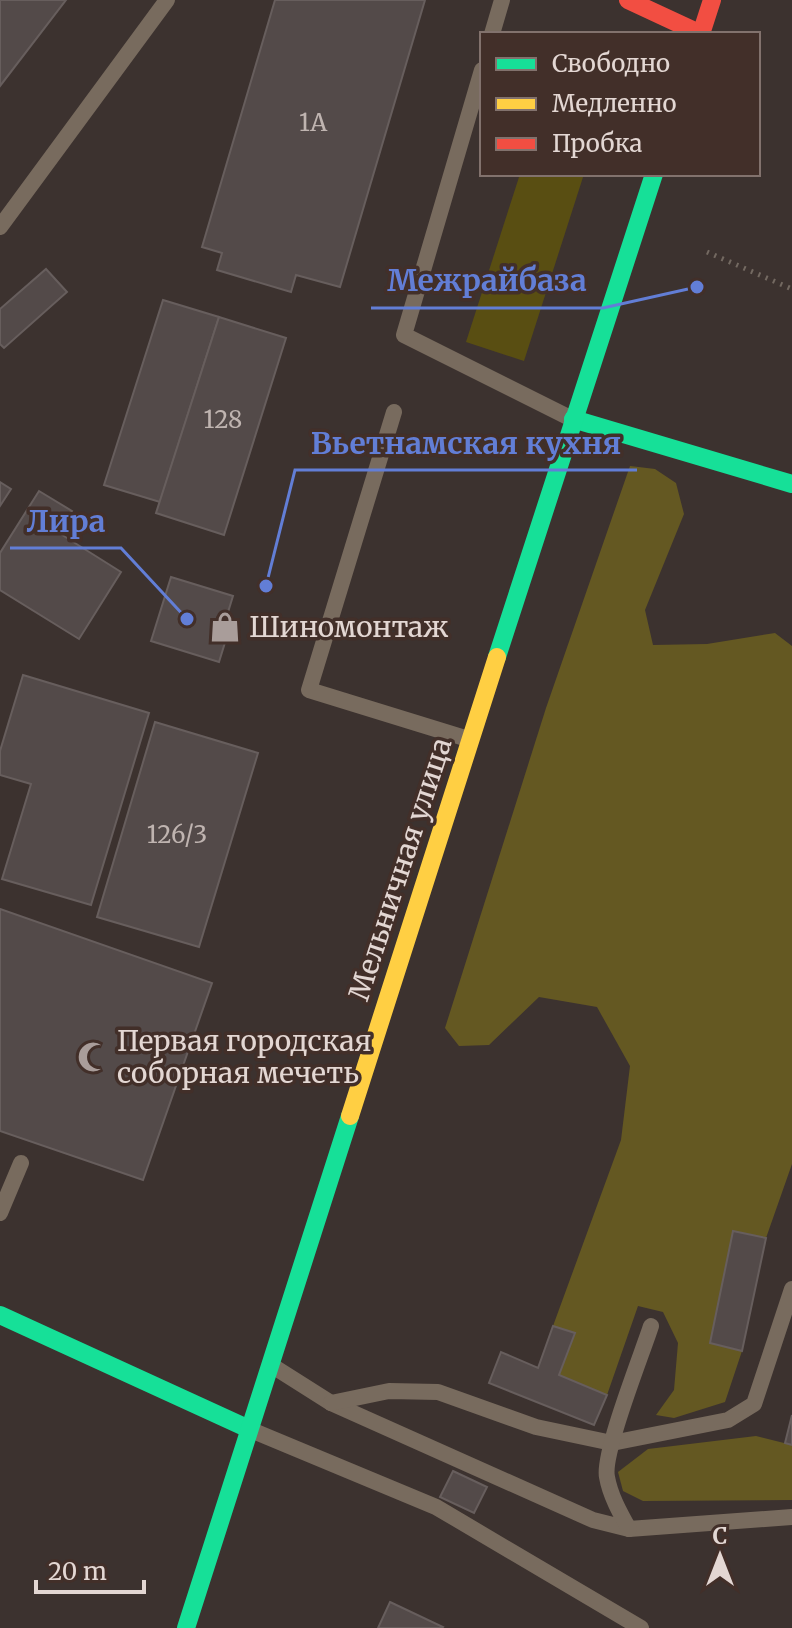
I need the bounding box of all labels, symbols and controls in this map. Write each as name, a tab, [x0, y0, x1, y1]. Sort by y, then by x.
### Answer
legend	[480, 32, 760, 176]
text: Свободно	[552, 48, 670, 79]
text: Медленно	[552, 88, 676, 119]
house number: 1А	[299, 107, 328, 138]
text: Пробка	[552, 128, 643, 159]
callout: Межрайбаза	[371, 254, 603, 308]
text: Межрайбаза	[387, 261, 587, 299]
house number: 128	[204, 404, 242, 435]
callout: Вьетнамская кухня	[295, 416, 637, 470]
text: Вьетнамская кухня	[311, 424, 621, 462]
callout: Лира	[10, 494, 121, 548]
text: Лира	[27, 502, 106, 540]
place label: Шиномонтаж	[249, 609, 449, 645]
shop icon: Шиномонтаж	[208, 610, 242, 644]
street label: Мельничная улица	[341, 733, 459, 1005]
house number: 126/3	[147, 819, 207, 850]
place label: Первая городская соборная мечеть	[117, 1023, 371, 1091]
mosque icon: Первая городская соборная мечеть	[76, 1040, 110, 1074]
north arrow	[680, 1516, 760, 1596]
text: С	[713, 1522, 727, 1550]
scale bar	[36, 1544, 144, 1594]
text: 20 m	[48, 1556, 107, 1587]

